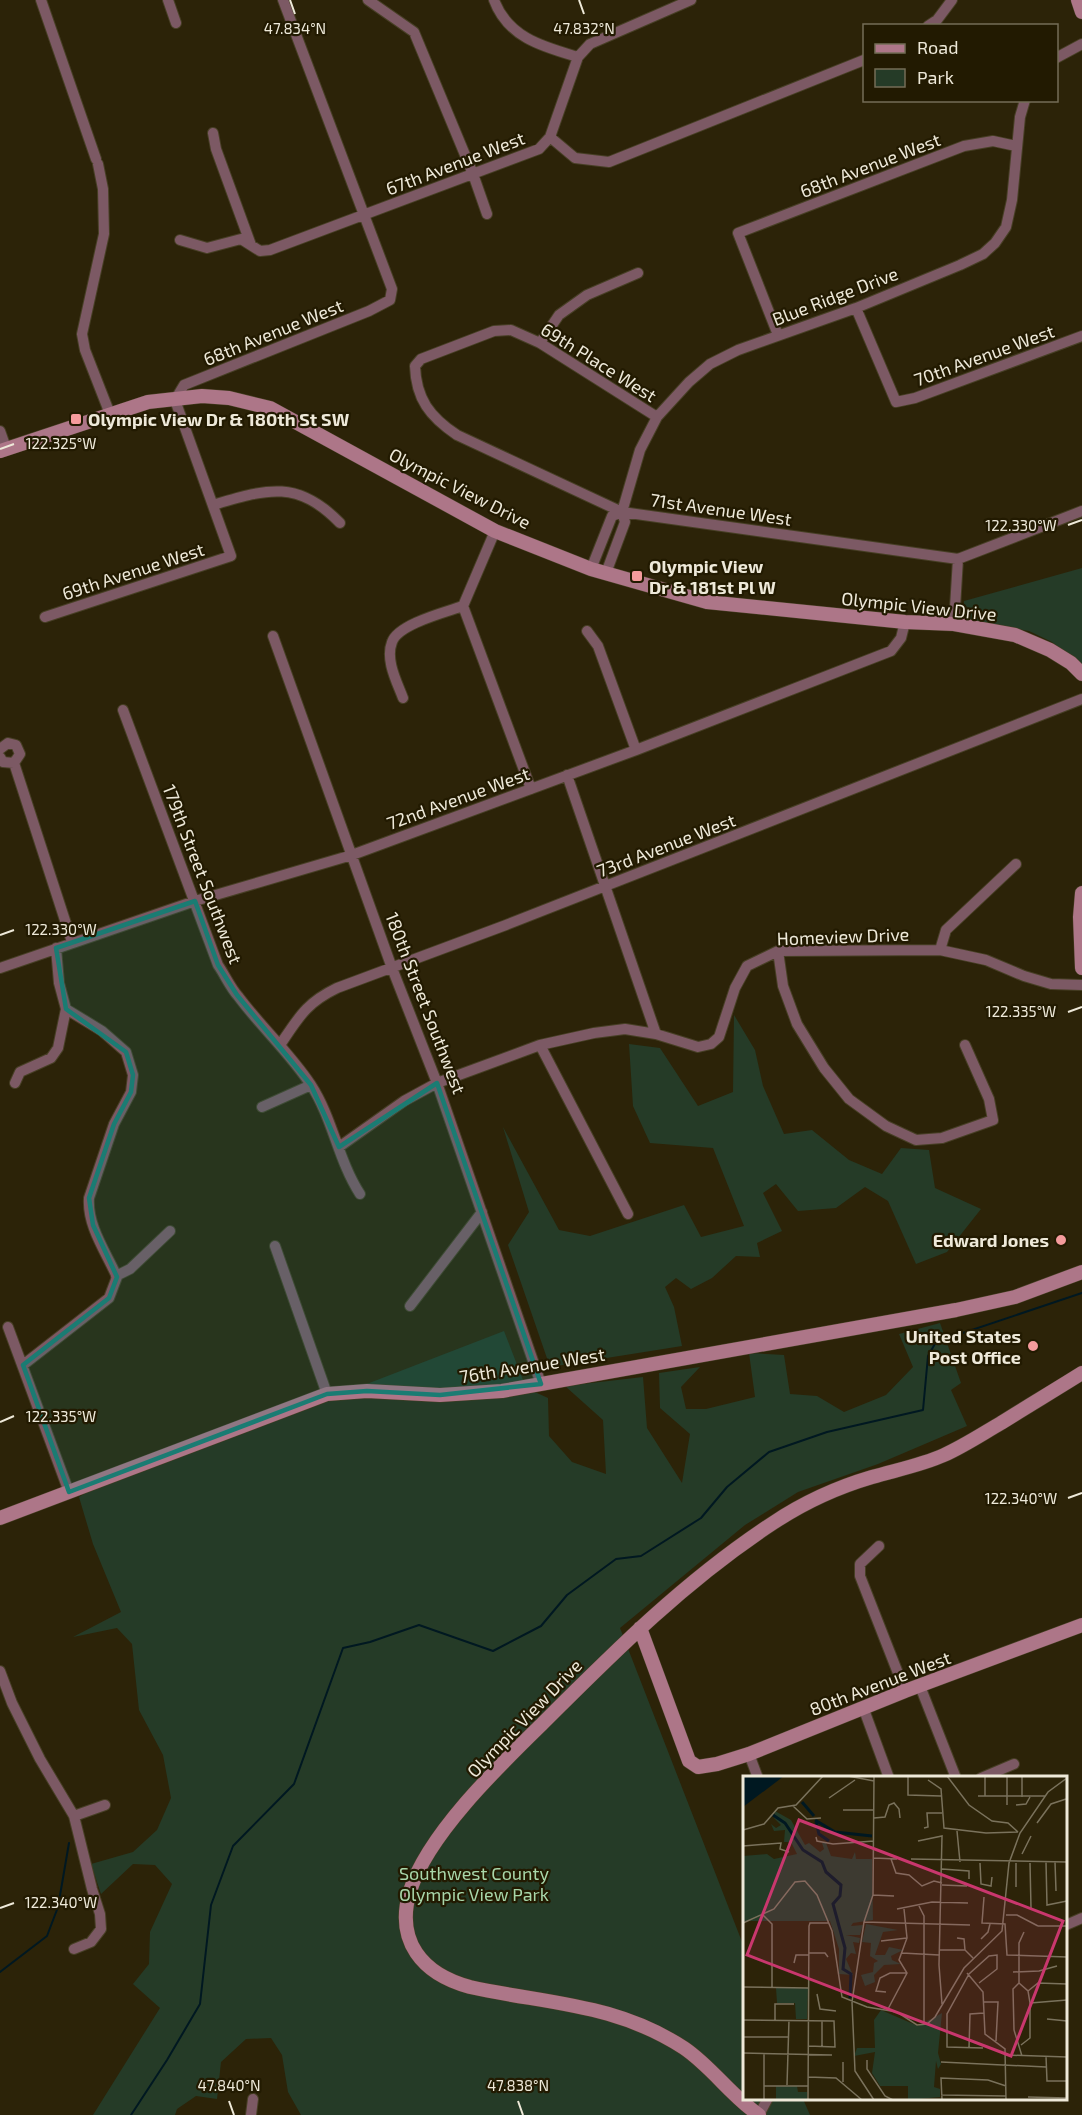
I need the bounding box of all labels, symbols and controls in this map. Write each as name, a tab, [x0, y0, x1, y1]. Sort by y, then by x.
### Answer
text: 47.834°N	[264, 19, 326, 37]
text: 47.832°N	[553, 19, 615, 37]
legend	[863, 24, 1058, 102]
text: Road	[917, 36, 958, 58]
text: Park	[917, 66, 954, 88]
street label: 67th Avenue West	[382, 126, 528, 200]
street label: 68th Avenue West	[797, 128, 943, 202]
street label: Blue Ridge Drive	[769, 262, 901, 330]
street label: 68th Avenue West	[200, 294, 346, 370]
street label: 69th Place West	[537, 318, 661, 406]
street label: 70th Avenue West	[911, 319, 1057, 391]
place label: Olympic View Dr & 180th St SW	[88, 408, 350, 430]
marker: Olympic View Dr & 180th St SW	[69, 412, 83, 426]
text: 122.325°W	[26, 434, 96, 452]
street label: Olympic View Drive	[386, 443, 534, 533]
street label: 71st Avenue West	[649, 488, 793, 530]
text: 122.330°W	[985, 516, 1057, 534]
street label: 69th Avenue West	[59, 538, 207, 604]
place label: Olympic View Dr & 181st Pl W	[649, 555, 776, 598]
marker: Olympic View Dr & 181st Pl W	[630, 569, 644, 583]
street label: Olympic View Drive	[840, 587, 998, 625]
street label: 72nd Avenue West	[384, 762, 532, 834]
street label: 179th Street Southwest	[159, 781, 247, 967]
street label: 73rd Avenue West	[594, 808, 739, 882]
street label: 180th Street Southwest	[381, 909, 471, 1097]
text: 122.330°W	[25, 920, 97, 938]
street label: Homeview Drive	[776, 923, 910, 949]
text: 122.335°W	[986, 1002, 1056, 1020]
place label: Edward Jones	[933, 1229, 1049, 1251]
marker: Edward Jones	[1054, 1233, 1068, 1247]
place label: United States Post Office	[905, 1325, 1021, 1368]
marker: United States Post Office	[1026, 1339, 1040, 1353]
street label: 76th Avenue West	[458, 1343, 606, 1387]
text: 122.335°W	[26, 1407, 96, 1425]
text: 122.340°W	[985, 1489, 1057, 1507]
street label: 80th Avenue West	[806, 1646, 954, 1720]
street label: Olympic View Drive	[462, 1654, 586, 1782]
inset map	[743, 1776, 1067, 2100]
park label: Southwest County Olympic View Park	[399, 1862, 549, 1905]
text: 122.340°W	[25, 1893, 97, 1911]
text: 47.840°N	[197, 2076, 261, 2094]
text: 47.838°N	[487, 2076, 549, 2094]

